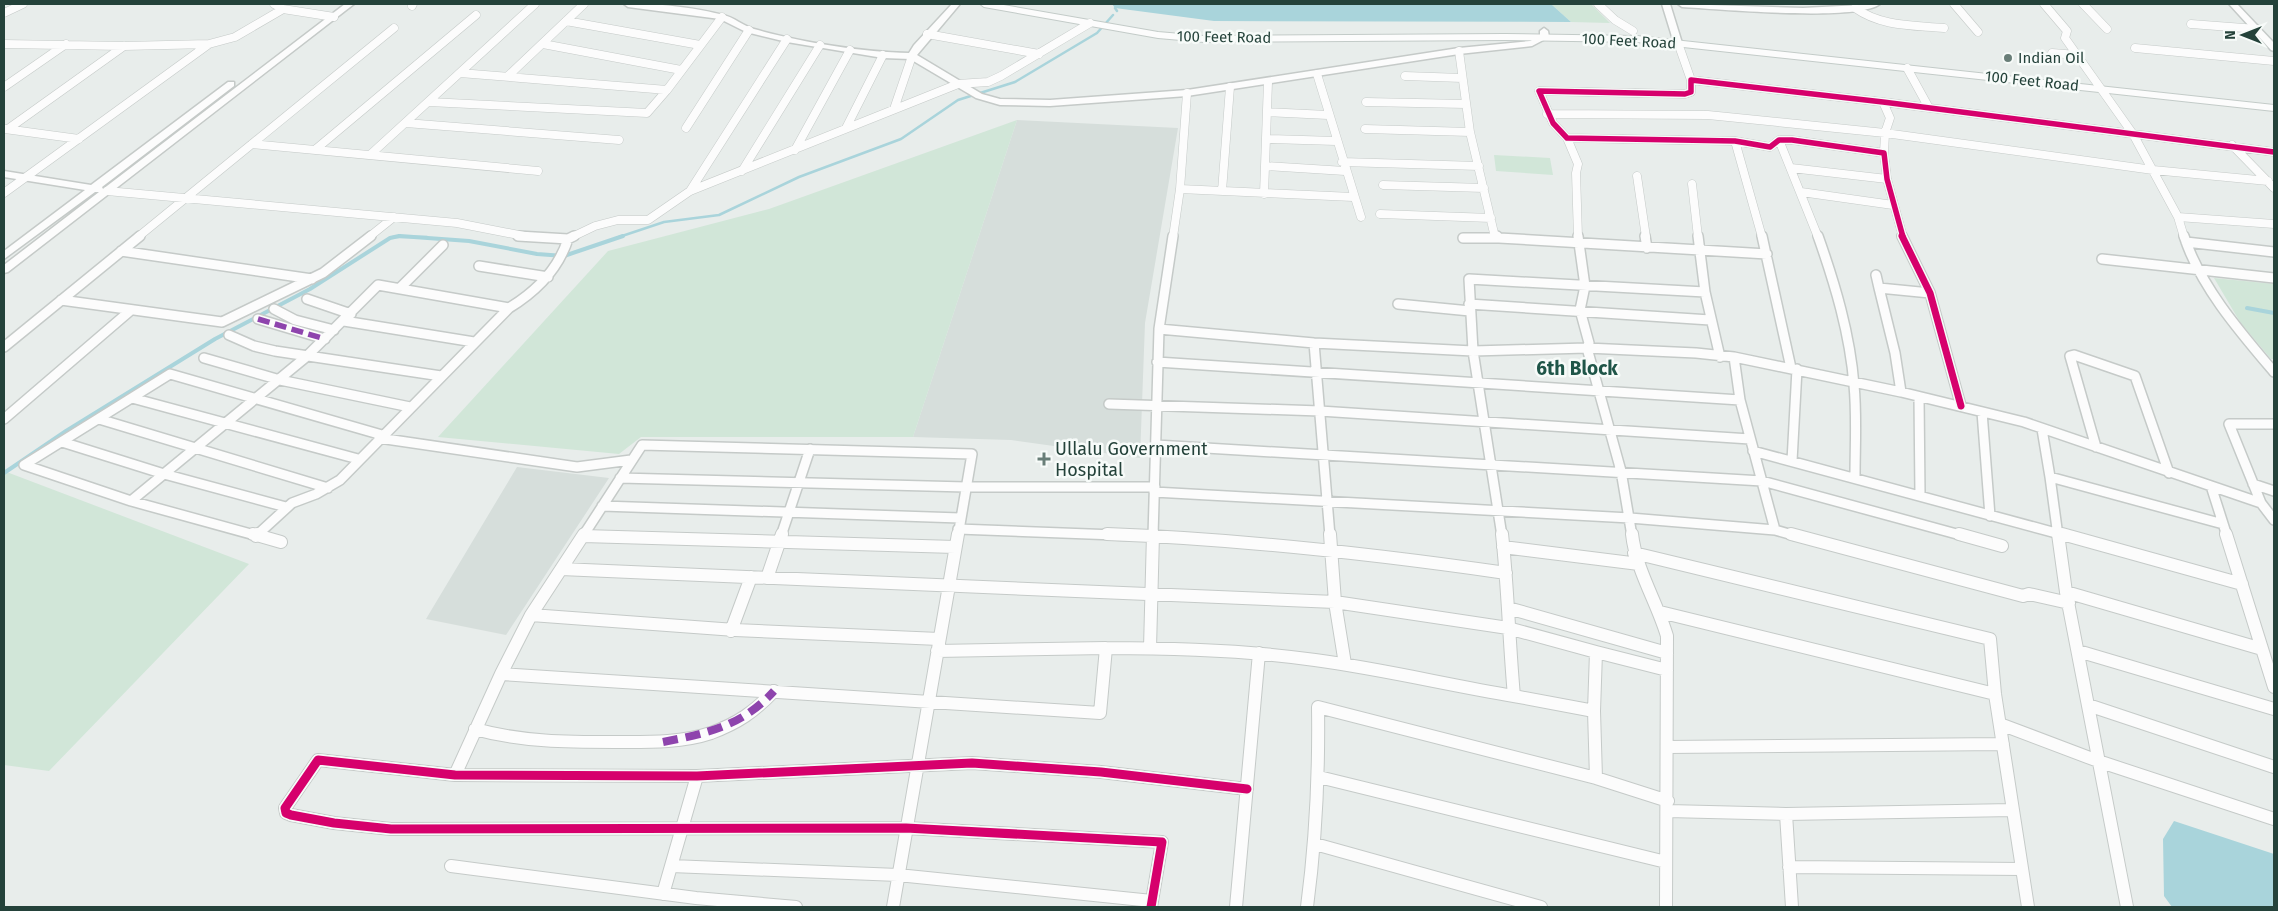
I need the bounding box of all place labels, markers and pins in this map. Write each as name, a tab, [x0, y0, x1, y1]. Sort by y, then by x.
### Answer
place label: Indian Oil	[2018, 49, 2085, 67]
marker: Indian Oil	[2002, 52, 2014, 64]
place label: Ullalu Government Hospital	[1055, 438, 1208, 481]
marker: Ullalu Government Hospital	[1037, 452, 1051, 466]

